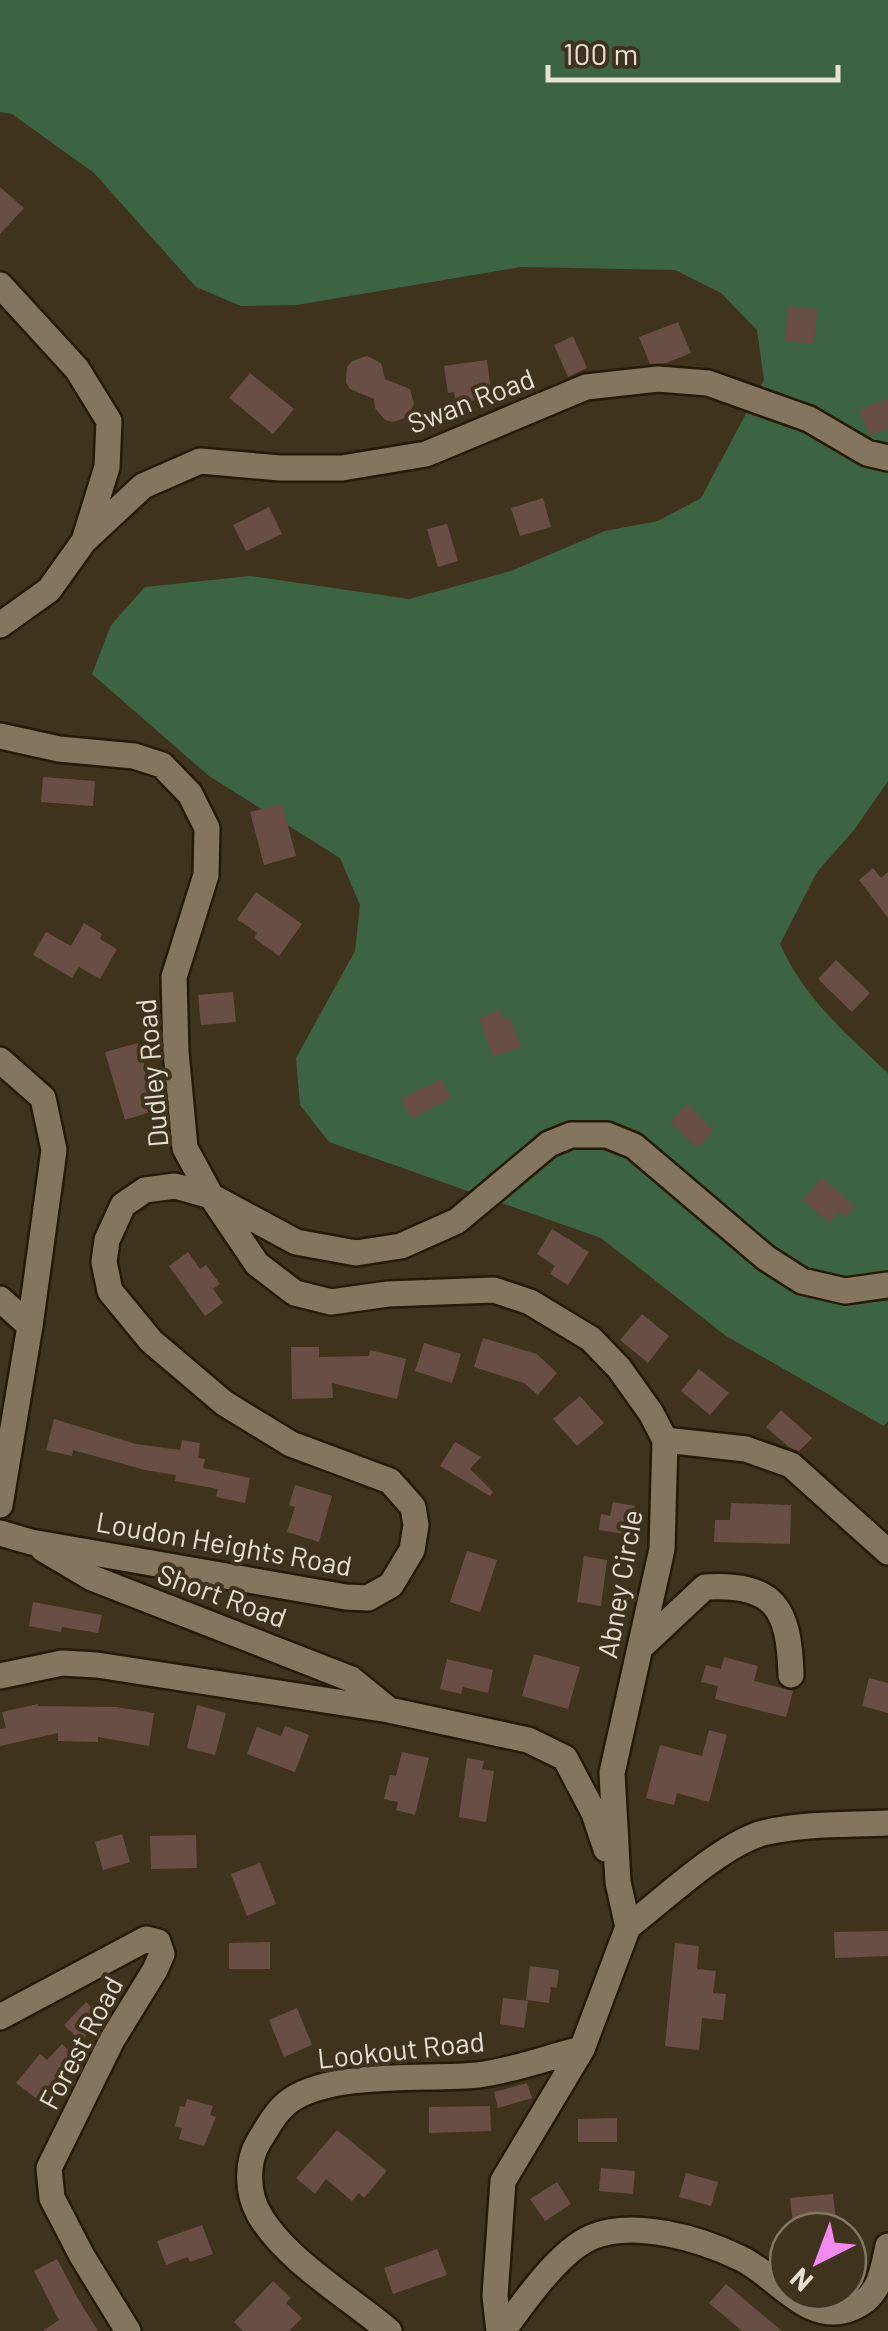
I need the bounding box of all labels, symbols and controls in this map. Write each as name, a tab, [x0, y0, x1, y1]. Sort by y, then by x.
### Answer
scale bar	[548, 20, 838, 82]
text: 100 m	[563, 35, 638, 71]
street label: Swan Road	[402, 360, 539, 440]
street label: Dudley Road	[128, 998, 174, 1149]
street label: Loudon Heights Road	[94, 1504, 355, 1582]
street label: Abney Circle	[589, 1507, 649, 1661]
street label: Short Road	[153, 1556, 291, 1634]
street label: Forest Road	[31, 1970, 129, 2115]
street label: Lookout Road	[316, 2023, 486, 2075]
north arrow	[768, 2211, 868, 2311]
text: N	[782, 2261, 819, 2299]

